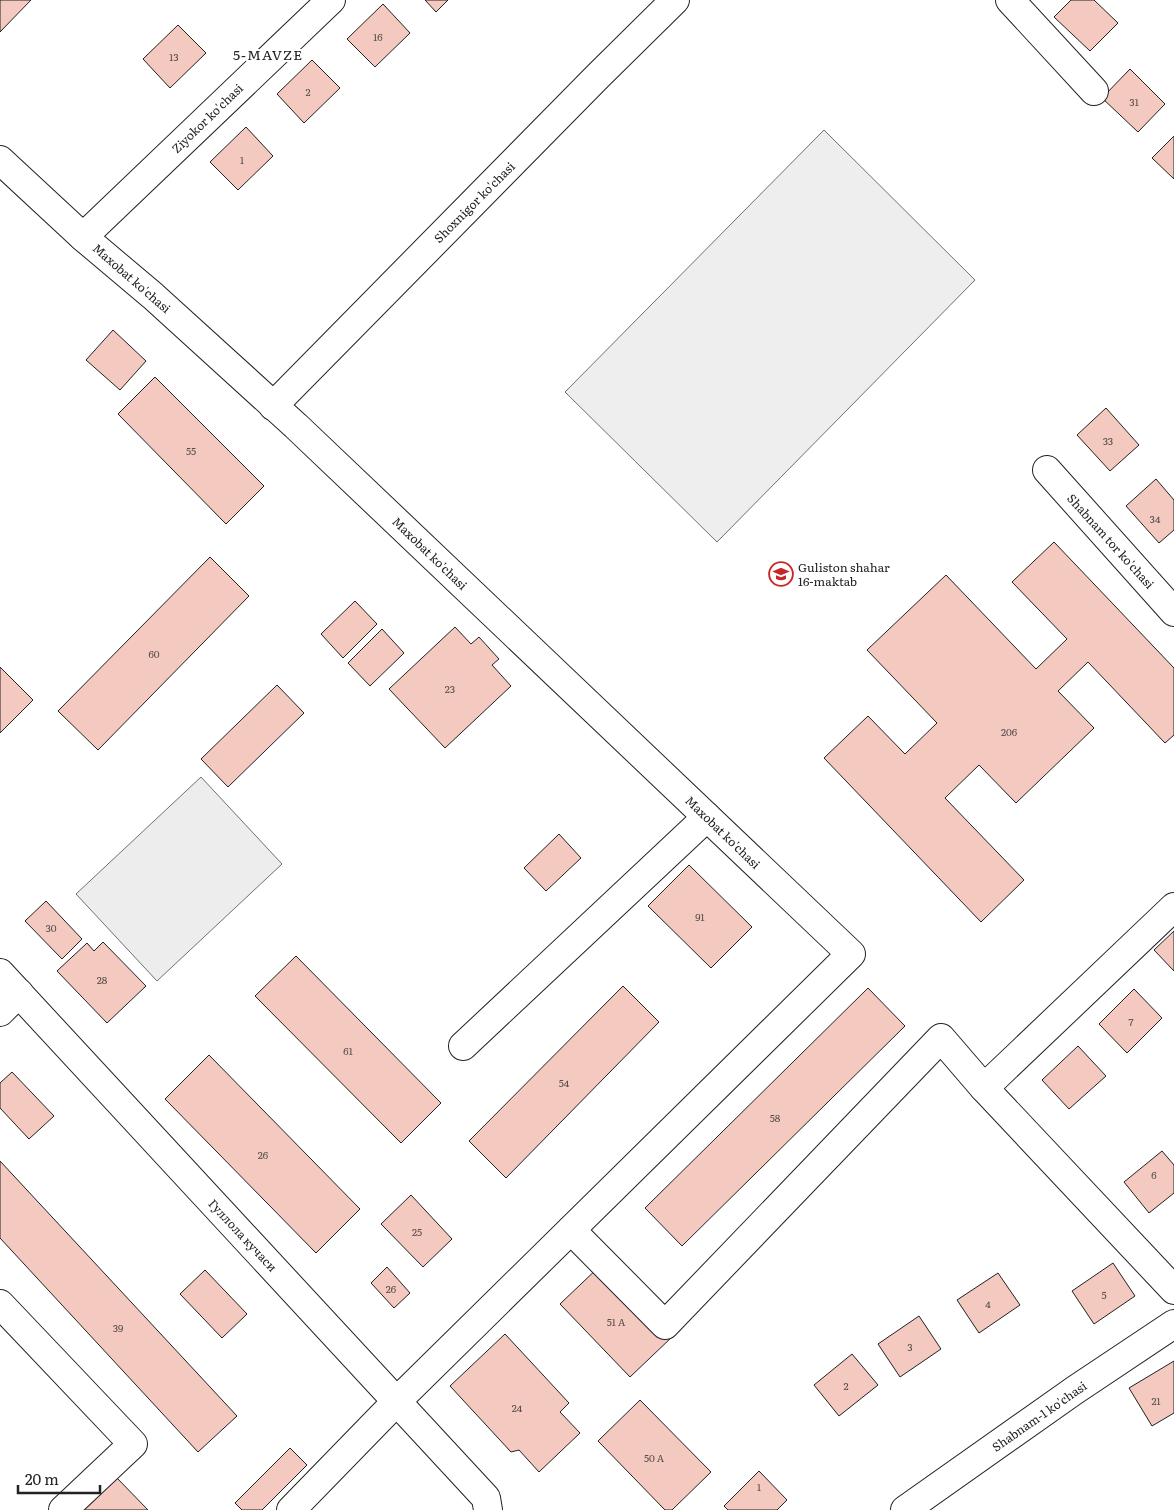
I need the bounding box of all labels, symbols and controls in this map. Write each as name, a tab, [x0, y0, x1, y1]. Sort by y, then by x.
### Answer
house number: 16	[373, 29, 383, 44]
district label: 5-MAVZE	[233, 44, 303, 64]
house number: 13	[169, 49, 179, 64]
street label: Ziyokor ko'chasi	[167, 79, 247, 157]
house number: 2	[305, 84, 311, 99]
house number: 31	[1129, 94, 1139, 109]
house number: 1	[240, 152, 244, 167]
street label: Shoxnigor ko'chasi	[429, 157, 519, 247]
street label: Maxobat ko'chasi	[89, 239, 175, 317]
house number: 33	[1103, 433, 1113, 448]
house number: 55	[186, 443, 196, 458]
street label: Shabnam tor ko'chasi	[1063, 489, 1159, 593]
house number: 34	[1150, 511, 1161, 526]
street label: Maxobat ko'chasi	[388, 512, 472, 594]
place label: Guliston shahar 16-maktab	[798, 558, 890, 590]
school or university icon: Guliston shahar 16-maktab	[768, 561, 794, 587]
house number: 60	[148, 646, 160, 661]
house number: 23	[445, 681, 455, 696]
house number: 206	[1001, 724, 1018, 739]
street label: Maxobat ko'chasi	[681, 791, 765, 873]
house number: 91	[695, 909, 705, 924]
house number: 30	[45, 920, 57, 935]
house number: 28	[97, 972, 108, 987]
house number: 7	[1128, 1014, 1134, 1029]
house number: 61	[343, 1043, 353, 1058]
house number: 54	[559, 1075, 570, 1090]
house number: 58	[770, 1110, 781, 1125]
house number: 26	[258, 1147, 269, 1162]
house number: 6	[1151, 1167, 1157, 1182]
street label: Гуллола кучаси	[204, 1195, 282, 1275]
house number: 25	[412, 1224, 422, 1239]
house number: 26	[386, 1281, 397, 1296]
house number: 5	[1101, 1287, 1107, 1302]
house number: 4	[985, 1296, 991, 1311]
house number: 51 А	[607, 1314, 626, 1329]
house number: 39	[113, 1320, 123, 1335]
house number: 3	[907, 1339, 913, 1354]
street label: Shabnam-1 ko'chasi	[988, 1377, 1090, 1455]
house number: 2	[843, 1378, 849, 1393]
house number: 21	[1151, 1393, 1161, 1408]
house number: 24	[512, 1400, 523, 1415]
house number: 50 А	[644, 1450, 665, 1465]
scale bar	[18, 1462, 100, 1494]
text: 20 m	[25, 1467, 59, 1490]
house number: 1	[757, 1479, 761, 1494]

